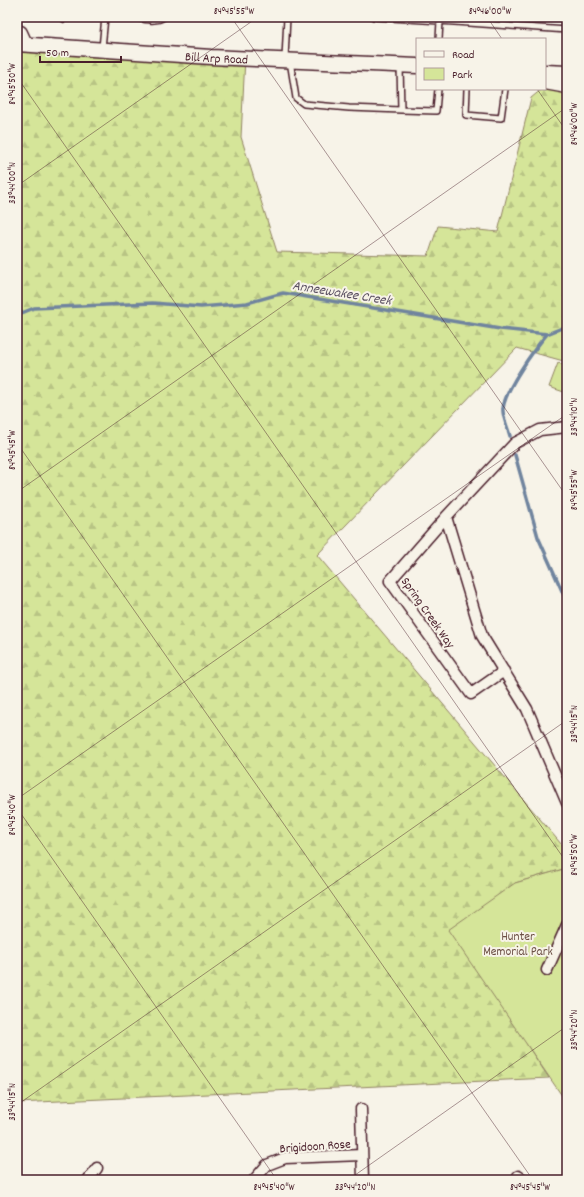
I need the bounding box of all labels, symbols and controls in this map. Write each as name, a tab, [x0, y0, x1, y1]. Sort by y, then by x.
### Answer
text: 84°45'55"W	[214, 5, 255, 19]
text: 84°46'00"W	[469, 5, 512, 19]
scale bar	[40, 38, 121, 64]
legend	[416, 38, 546, 90]
text: 50 m	[46, 45, 69, 62]
text: Road	[452, 47, 474, 64]
street label: Bill Arp Road	[184, 48, 248, 71]
text: 84°45'50"W	[6, 63, 20, 105]
text: Park	[452, 67, 473, 84]
text: 84°46'00"W	[568, 102, 582, 145]
text: 33°44'00"N	[6, 162, 20, 204]
water label: Anneewakee Creek	[291, 276, 394, 312]
text: 33°44'10"N	[568, 398, 582, 436]
text: 84°45'45"W	[6, 430, 20, 470]
text: 84°45'55"W	[568, 469, 582, 510]
street label: Spring Creek Way	[395, 574, 459, 654]
text: 33°44'15"N	[568, 705, 582, 743]
text: 84°45'40"W	[6, 794, 20, 836]
text: 84°45'50"W	[568, 834, 582, 876]
park label: Hunter Memorial Park	[483, 928, 553, 962]
text: 33°44'20"N	[568, 1010, 582, 1050]
text: 33°44'15"N	[6, 1083, 20, 1121]
street label: Brigidoon Rose	[279, 1136, 352, 1159]
text: 84°45'40"W	[253, 1181, 295, 1195]
text: 33°44'20"N	[335, 1181, 375, 1195]
text: 84°45'45"W	[510, 1181, 550, 1195]

